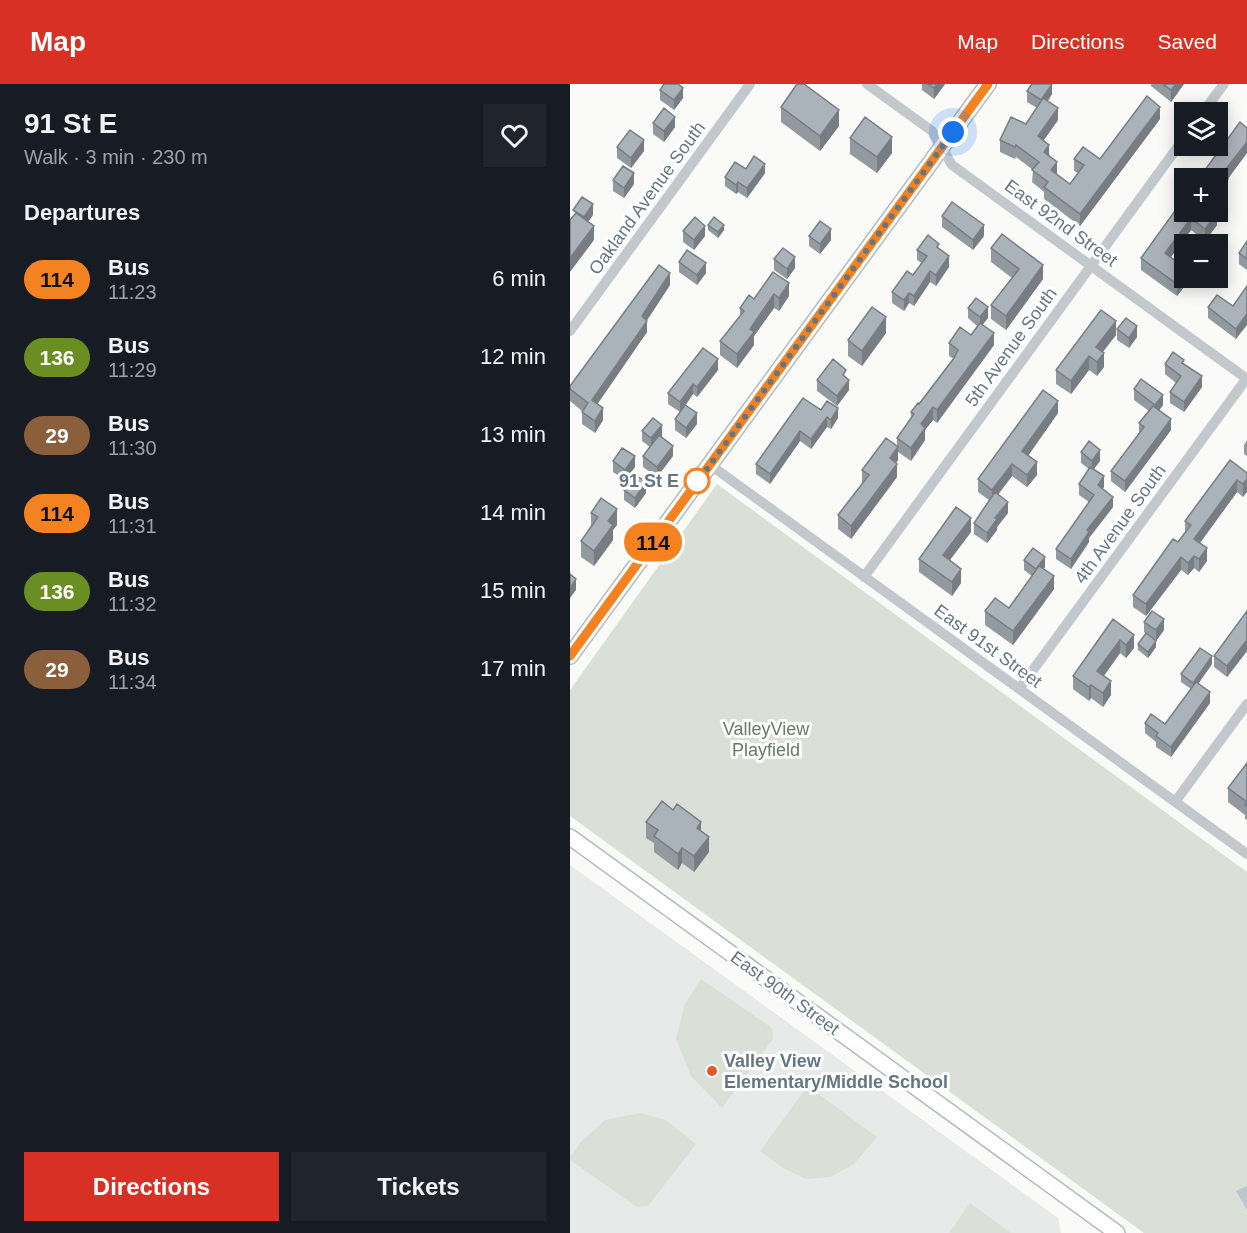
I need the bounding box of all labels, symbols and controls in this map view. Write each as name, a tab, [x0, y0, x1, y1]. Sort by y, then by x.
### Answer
text: Map	[30, 26, 86, 57]
text: Map	[957, 30, 998, 53]
text: Directions	[1031, 30, 1124, 53]
text: Saved	[1157, 30, 1217, 53]
map controls	[1174, 102, 1228, 288]
button: layers	[1174, 102, 1228, 156]
button: heart	[483, 104, 546, 167]
text: 91 St E	[24, 108, 117, 139]
your location	[938, 117, 968, 147]
street label: Oakland Avenue South	[585, 118, 709, 278]
text: Walk · 3 min · 230 m	[24, 146, 208, 168]
button: +	[1174, 168, 1228, 222]
street label: East 92nd Street	[1001, 176, 1121, 270]
text: Departures	[24, 200, 140, 225]
button: −	[1174, 234, 1228, 288]
text: Bus	[108, 255, 150, 280]
text: 6 min	[492, 266, 546, 291]
text: 114	[40, 268, 74, 291]
text: 11:23	[108, 281, 157, 303]
street label: 5th Avenue South	[961, 284, 1061, 410]
text: Bus	[108, 333, 150, 358]
text: 12 min	[480, 344, 546, 369]
text: 136	[39, 346, 75, 369]
text: 11:29	[108, 359, 157, 381]
text: Bus	[108, 411, 150, 436]
text: 13 min	[480, 422, 546, 447]
text: 29	[45, 424, 69, 447]
text: 11:30	[108, 437, 157, 459]
street label: 4th Avenue South	[1070, 461, 1170, 587]
marker: 91 St E	[684, 468, 710, 494]
place label: 91 St E	[619, 471, 679, 491]
text: Bus	[108, 489, 150, 514]
text: 14 min	[480, 500, 546, 525]
text: 114	[40, 502, 74, 525]
text: 11:31	[108, 515, 157, 537]
line badge: 114	[618, 522, 688, 562]
text: 114	[636, 531, 670, 554]
text: Bus	[108, 567, 150, 592]
text: 15 min	[480, 578, 546, 603]
text: 136	[39, 580, 75, 603]
text: 11:32	[108, 593, 157, 615]
street label: East 91st Street	[930, 600, 1046, 692]
text: Bus	[108, 645, 150, 670]
text: 17 min	[480, 656, 546, 681]
text: 29	[45, 658, 69, 681]
text: 11:34	[108, 671, 157, 693]
park label: ValleyView Playfield	[723, 719, 810, 760]
street label: East 90th Street	[727, 947, 843, 1039]
place label: Valley View Elementary/Middle School	[724, 1051, 948, 1092]
marker: Valley View Elementary/Middle School	[705, 1064, 719, 1078]
button: Directions	[24, 1152, 279, 1221]
button: Tickets	[291, 1152, 546, 1221]

